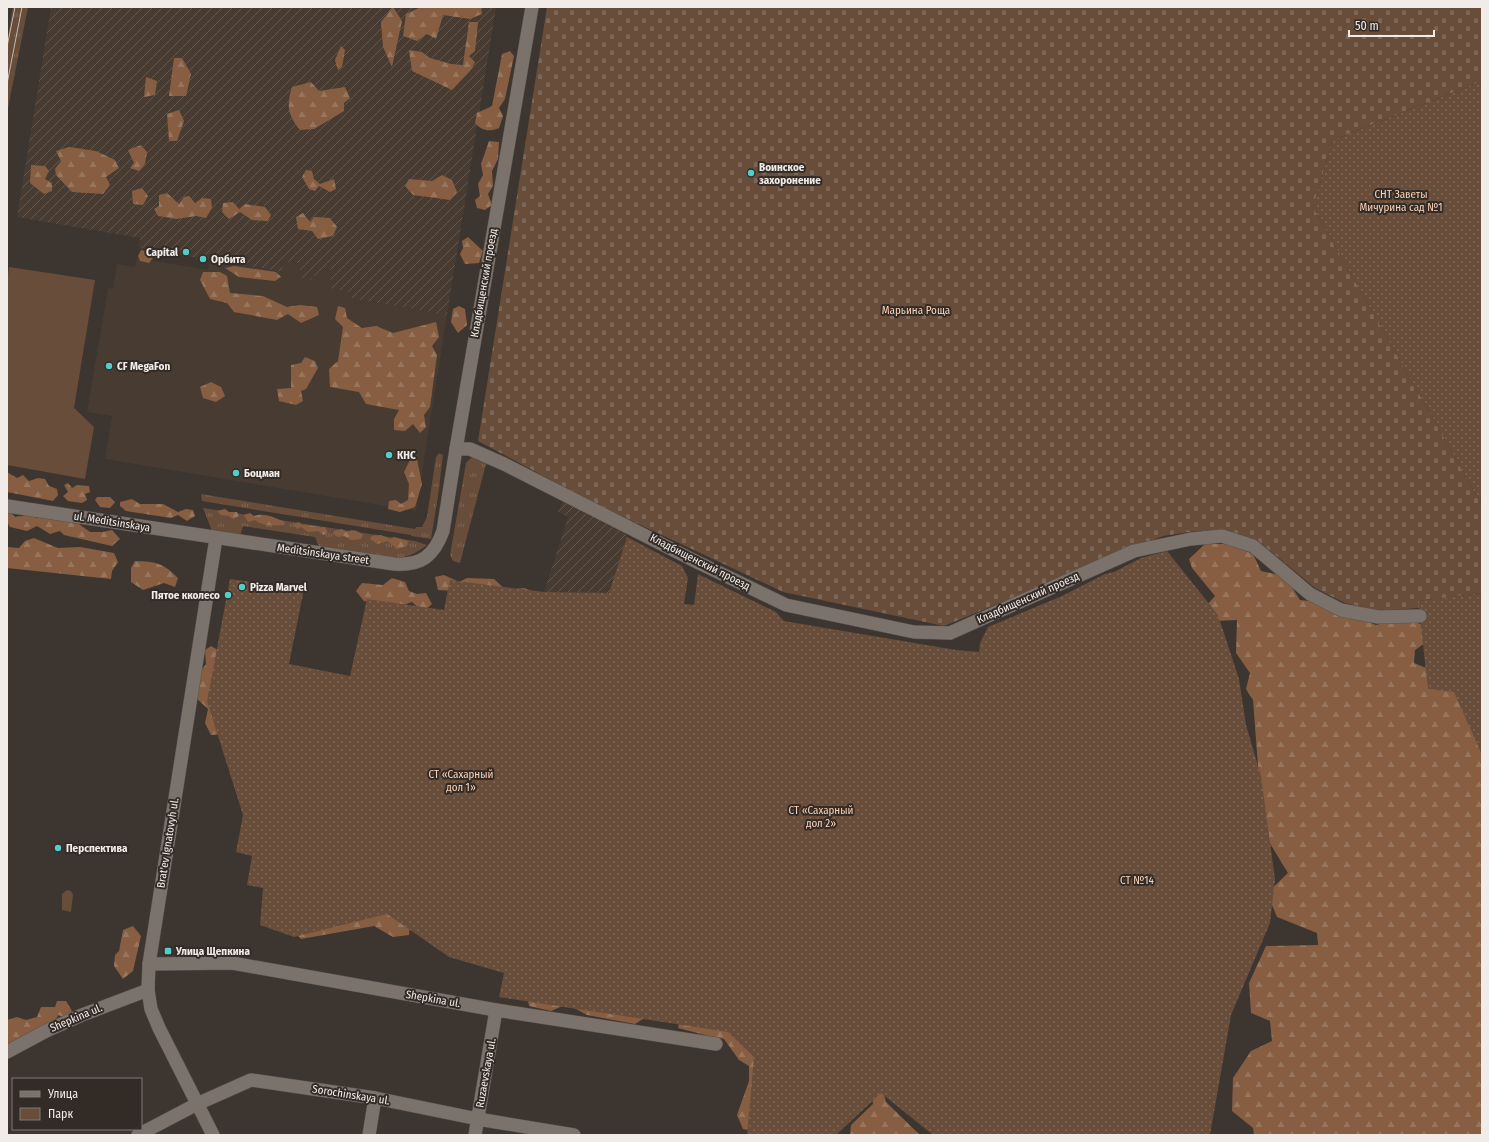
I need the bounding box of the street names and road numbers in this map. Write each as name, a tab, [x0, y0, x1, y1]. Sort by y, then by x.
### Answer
street label: Кладбищенский проезд	[468, 227, 500, 339]
street label: ul. Meditsinskaya	[73, 510, 151, 534]
street label: Кладбищенский проезд	[648, 531, 753, 593]
street label: Meditsinskaya street	[276, 541, 370, 567]
street label: Кладбищенский проезд	[975, 569, 1081, 626]
street label: Brat'ev Ignatovyh ul.	[154, 797, 182, 889]
street label: Shepkina ul.	[405, 988, 461, 1010]
street label: Shepkina ul.	[48, 1001, 104, 1035]
street label: Ruzaevskaya ul.	[474, 1037, 498, 1109]
street label: Sorochinskaya ul.	[311, 1082, 391, 1108]

